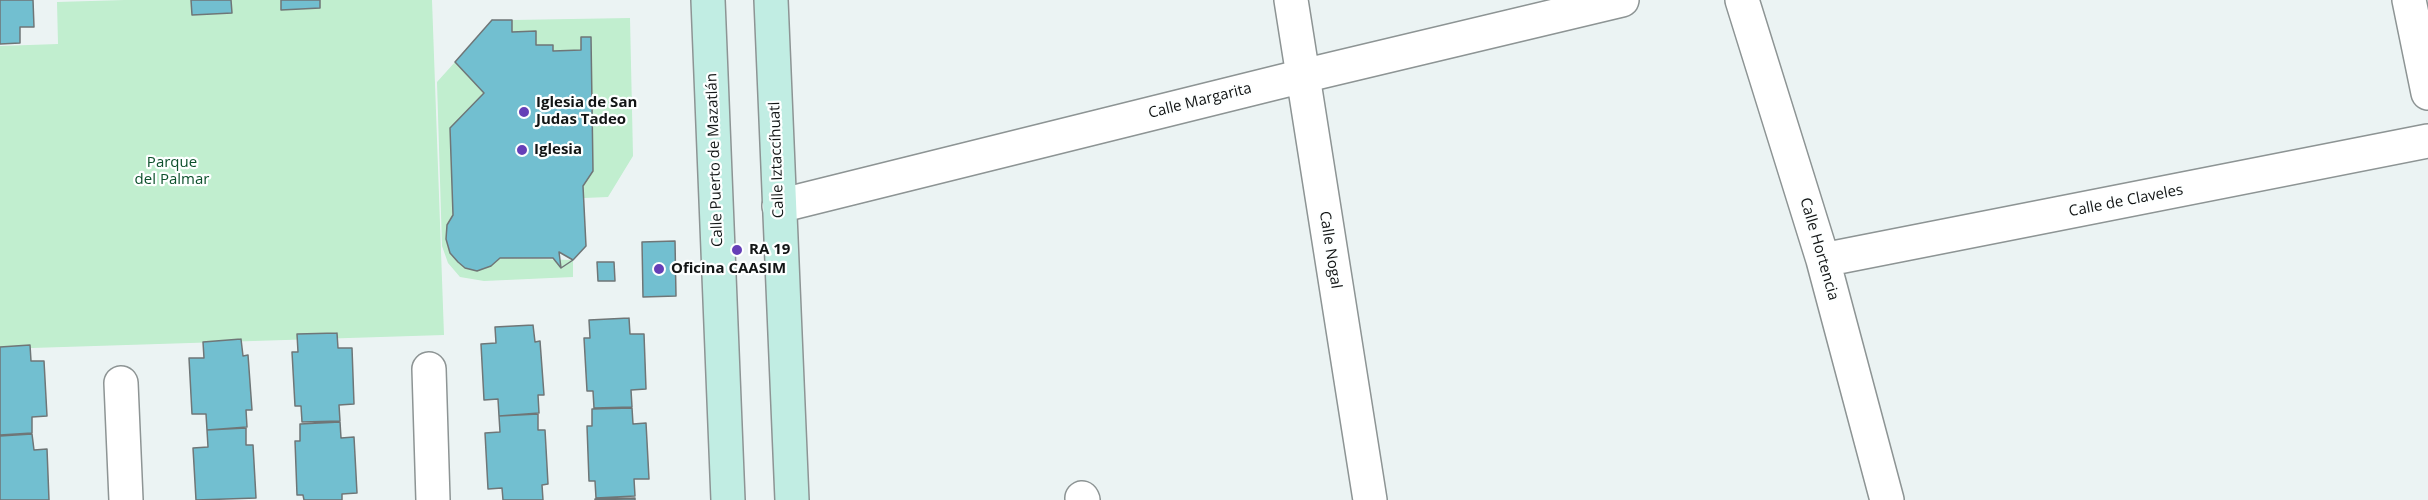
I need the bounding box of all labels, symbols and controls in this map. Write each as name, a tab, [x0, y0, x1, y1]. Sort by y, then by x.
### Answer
street label: Calle Puerto de Mazatlán	[703, 73, 727, 247]
street label: Calle Margarita	[1147, 79, 1253, 123]
place label: Iglesia de San Judas Tadeo	[536, 94, 637, 129]
street label: Calle Iztaccíhuatl	[766, 101, 788, 219]
marker: Iglesia de San Judas Tadeo	[517, 105, 531, 119]
place label: Iglesia	[534, 141, 582, 159]
marker: Iglesia	[515, 143, 529, 157]
park label: Parque del Palmar	[135, 154, 209, 189]
street label: Calle de Claveles	[2067, 181, 2185, 221]
street label: Calle Hortencia	[1796, 195, 1842, 303]
street label: Calle Nogal	[1315, 210, 1345, 290]
place label: RA 19	[749, 241, 790, 259]
marker: RA 19	[730, 243, 744, 257]
place label: Oficina CAASIM	[671, 260, 786, 278]
marker: Oficina CAASIM	[652, 262, 666, 276]

